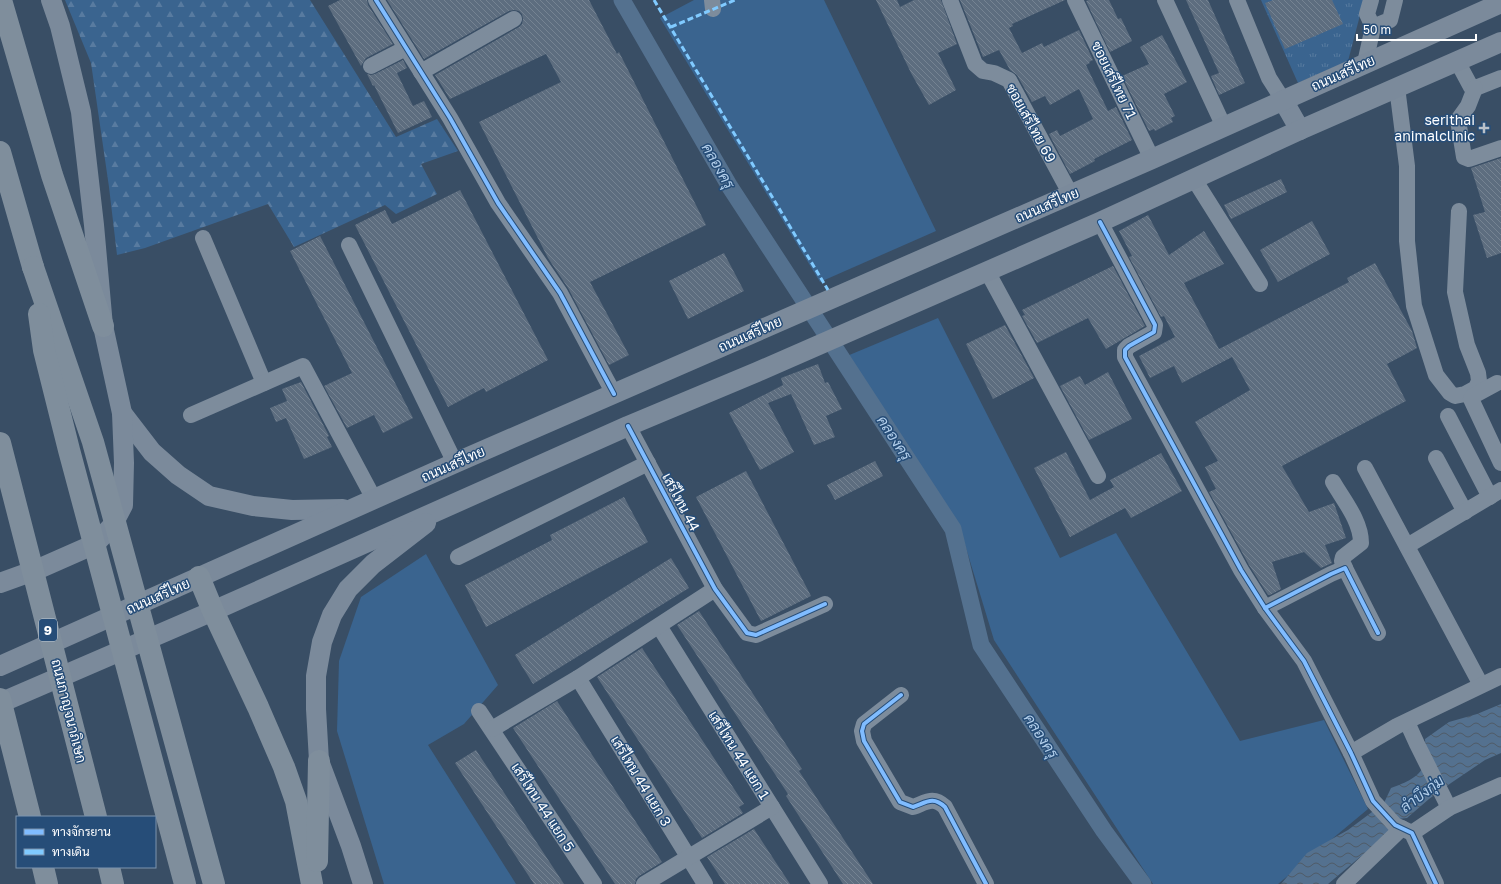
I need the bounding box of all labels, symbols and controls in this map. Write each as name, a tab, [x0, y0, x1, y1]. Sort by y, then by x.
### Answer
scale bar	[1357, 16, 1476, 42]
text: 50 m	[1363, 22, 1391, 37]
street label: ซอยเสรีไทย 71	[1088, 38, 1141, 122]
street label: ถนนเสรีไทย	[1308, 51, 1377, 94]
street label: ซอยเสรีไทย 69	[1003, 81, 1060, 165]
place label: serithai animalclinic	[1394, 111, 1475, 144]
marker: serithai animalclinic	[1478, 122, 1490, 134]
water label: คลองครุ	[696, 139, 739, 194]
street label: ถนนเสรีไทย	[1012, 183, 1081, 226]
street label: ถนนเสรีไทย	[715, 312, 784, 355]
water label: คลองครุ	[871, 412, 916, 465]
street label: ถนนเสรีไทย	[418, 442, 487, 485]
street label: เสรีไทน 44	[659, 470, 704, 534]
street label: ถนนเสรีไทย	[123, 574, 192, 617]
road number: 9	[39, 619, 57, 641]
street label: ถนนกาญจนาภิเษก	[47, 657, 91, 765]
street label: เสรีไทน 44 แยก 1	[705, 707, 774, 802]
water label: คลองครุ	[1018, 710, 1063, 763]
street label: เสรีไทน 44 แยก 3	[608, 732, 675, 829]
street label: เสรีไทน 44 แยก 5	[508, 759, 579, 854]
water label: ลำบึงกุ่ม	[1396, 771, 1449, 818]
legend	[16, 816, 156, 868]
text: ทางจักรยาน	[52, 824, 111, 839]
text: ทางเดิน	[52, 844, 90, 859]

